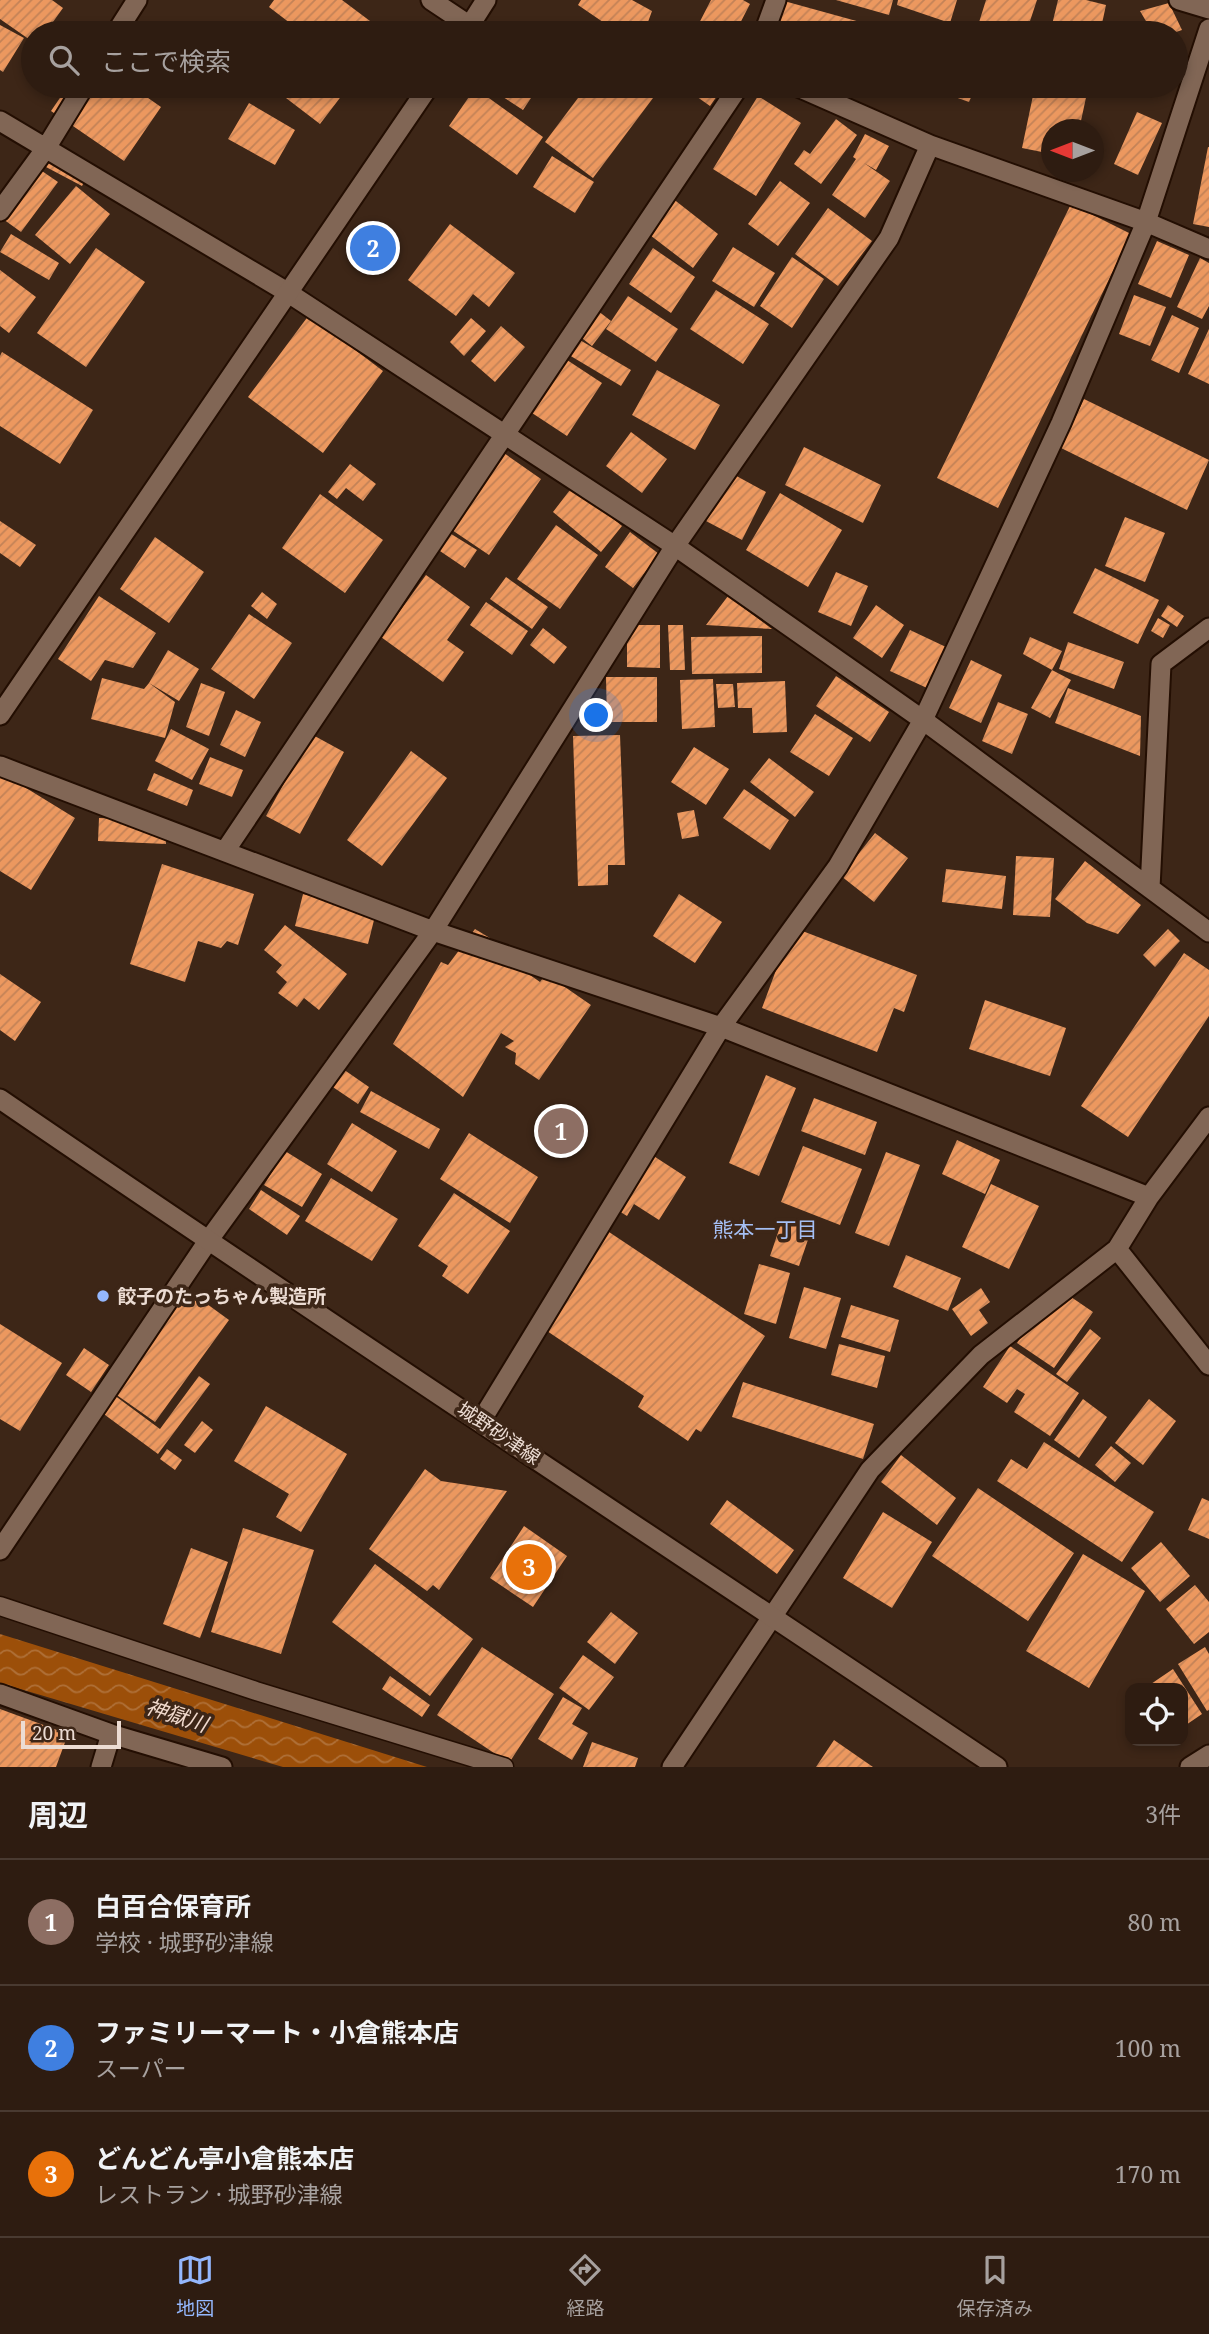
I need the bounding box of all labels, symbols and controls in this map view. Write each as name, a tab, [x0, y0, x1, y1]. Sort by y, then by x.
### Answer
search box	[21, 21, 1188, 98]
icon: search	[45, 41, 83, 79]
text: ここで検索	[101, 43, 231, 79]
north arrow	[1041, 119, 1104, 182]
pin: 2	[350, 222, 396, 274]
your location	[579, 698, 613, 732]
pin: 1	[538, 1105, 584, 1157]
district label: 熊本一丁目	[713, 1215, 818, 1243]
place label: 餃子のたっちゃん製造所	[117, 1283, 326, 1309]
marker: 餃子のたっちゃん製造所	[95, 1288, 111, 1304]
street label: 城野砂津線	[452, 1396, 546, 1470]
pin: 3	[506, 1541, 552, 1593]
map controls	[1125, 1683, 1188, 1746]
button: locate	[1125, 1683, 1188, 1746]
water label: 神獄川	[143, 1692, 213, 1739]
scale bar	[21, 1718, 121, 1750]
text: 20 m	[32, 1720, 76, 1746]
text: 周辺	[28, 1794, 88, 1835]
text: 3件	[1145, 1798, 1181, 1830]
text: 白百合保育所	[95, 1888, 251, 1924]
text: 1	[45, 1906, 58, 1938]
text: 80 m	[1128, 1906, 1181, 1938]
text: 学校 · 城野砂津線	[95, 1926, 274, 1958]
text: ファミリーマート・小倉熊本店	[95, 2014, 459, 2050]
text: 2	[45, 2032, 58, 2064]
text: 100 m	[1115, 2032, 1181, 2064]
text: スーパー	[95, 2052, 187, 2084]
text: どんどん亭小倉熊本店	[95, 2140, 354, 2176]
text: 3	[45, 2158, 58, 2190]
text: 170 m	[1115, 2158, 1181, 2190]
text: レストラン · 城野砂津線	[95, 2178, 343, 2210]
tab: 地図	[176, 2251, 214, 2321]
tab: 経路	[566, 2251, 605, 2321]
tab: 保存済み	[957, 2251, 1033, 2321]

